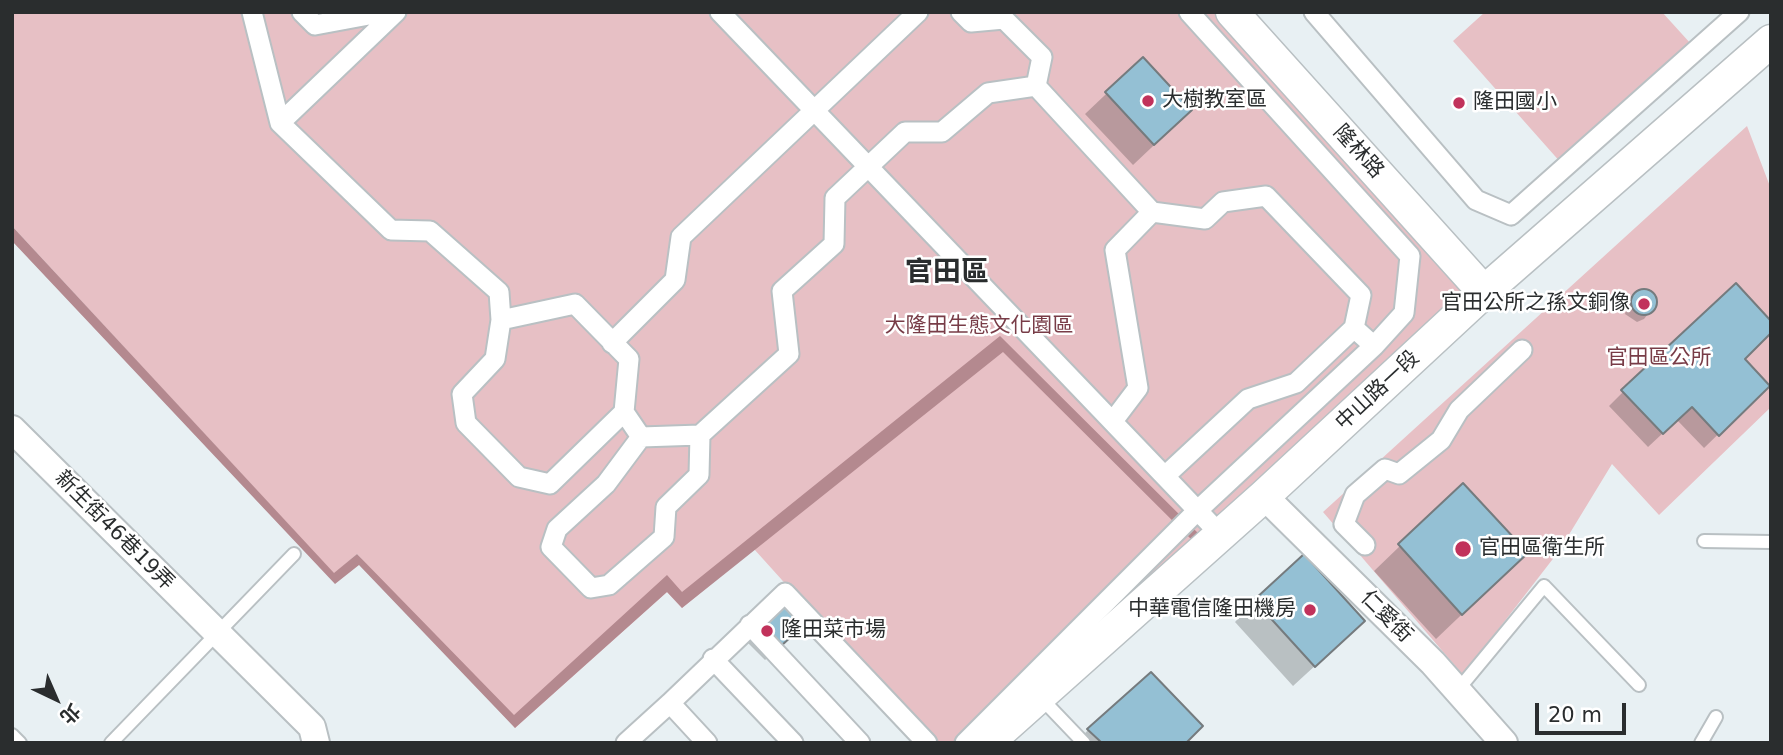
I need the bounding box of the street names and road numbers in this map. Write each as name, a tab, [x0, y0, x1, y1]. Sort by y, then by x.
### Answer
street label: 隆林路	[1328, 120, 1388, 184]
street label: 中山路一段	[1331, 346, 1425, 436]
street label: 新生街46巷19弄	[49, 466, 179, 596]
street label: 仁愛街	[1355, 586, 1417, 648]

